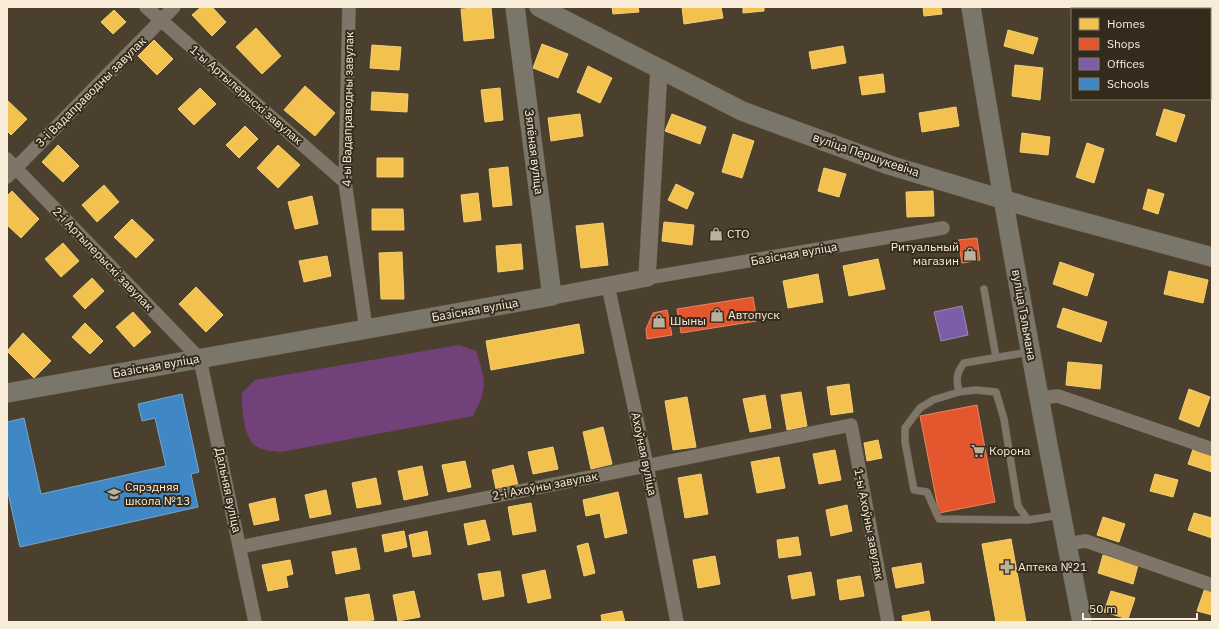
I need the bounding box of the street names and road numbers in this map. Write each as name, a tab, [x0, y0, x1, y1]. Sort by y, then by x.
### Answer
street label: 4-ы Вадаправодны завулак	[339, 31, 356, 187]
street label: 3-і Вадаправодны завулак	[32, 33, 149, 150]
street label: 1-ы Артылерыскі завулак	[187, 42, 306, 148]
street label: Зялёная вуліца	[522, 109, 547, 196]
street label: вуліца Першукевіча	[811, 129, 922, 180]
street label: 2-і Артылерыскі завулак	[50, 204, 157, 314]
street label: Базісная вуліца	[749, 238, 839, 268]
street label: вуліца Тэльмана	[1009, 268, 1040, 362]
street label: Базісная вуліца	[430, 294, 520, 324]
street label: Базісная вуліца	[111, 350, 201, 380]
street label: Ахоўная вуліца	[628, 411, 661, 498]
street label: Дальняя вуліца	[212, 446, 245, 534]
street label: 1-ы Ахоўны завулак	[851, 467, 888, 581]
street label: 2-і Ахоўны завулак	[491, 468, 599, 503]

